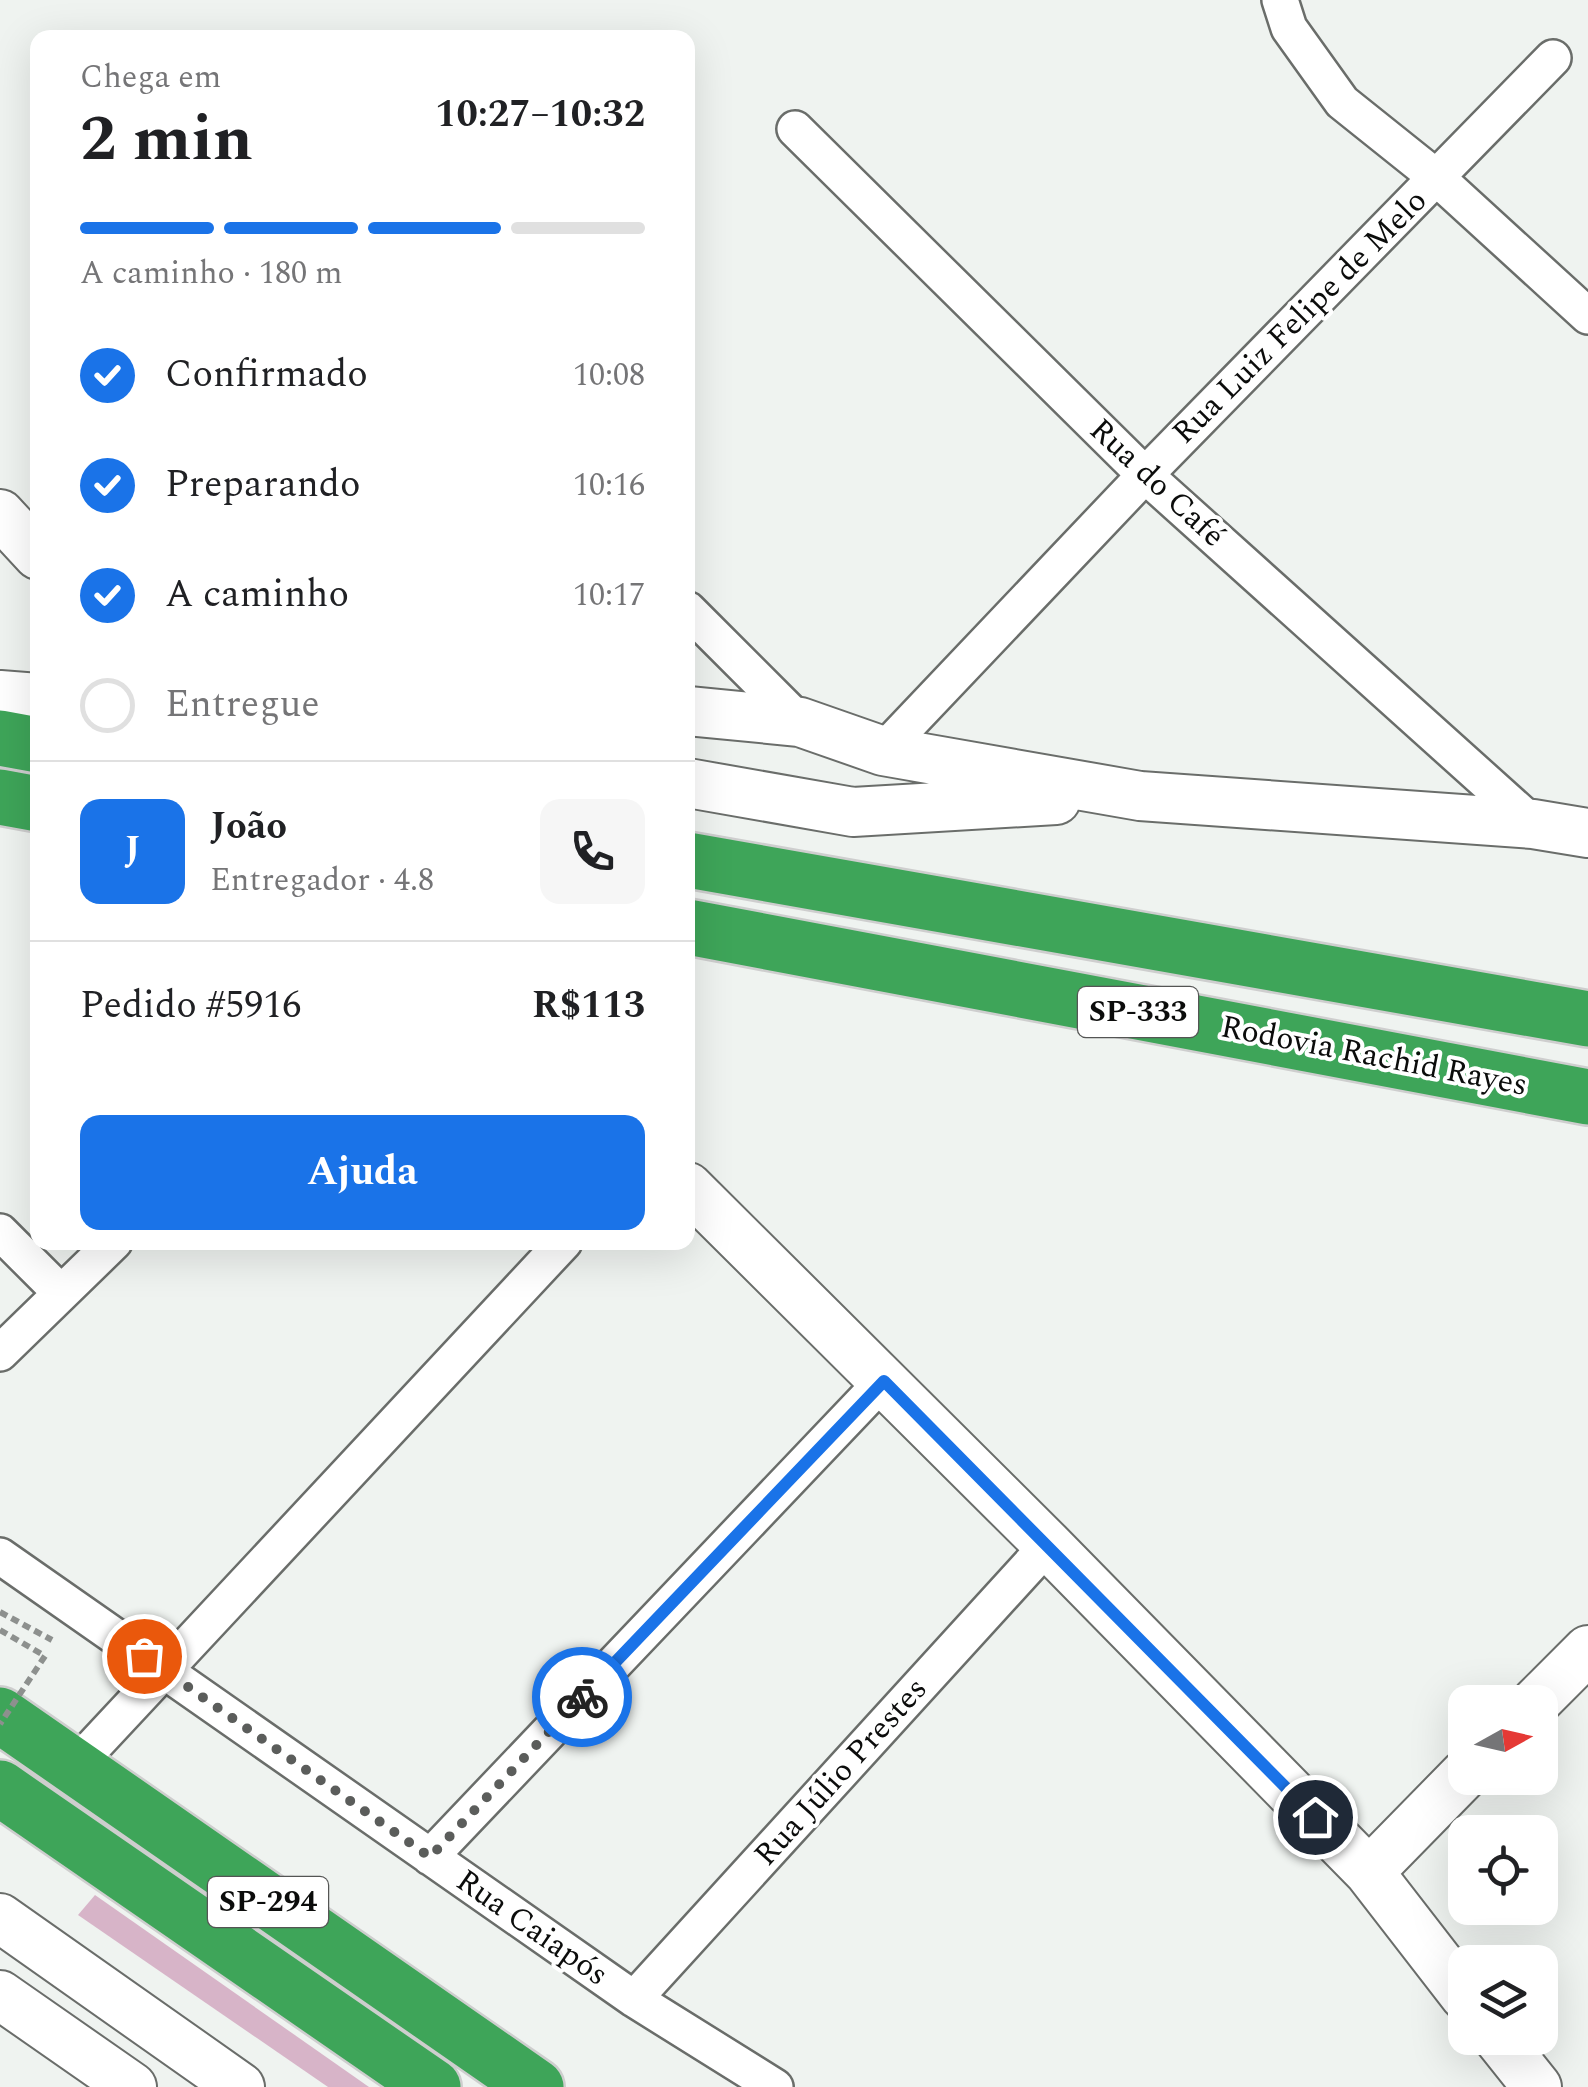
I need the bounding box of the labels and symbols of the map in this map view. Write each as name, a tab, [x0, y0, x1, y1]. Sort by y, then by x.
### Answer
street label: Rua Luiz Felipe de Melo	[1161, 178, 1439, 456]
street label: Rua do Café	[1078, 407, 1236, 559]
road number: SP-333	[1078, 987, 1198, 1037]
street label: Rodovia Rachid Rayes	[1217, 1002, 1531, 1110]
pin	[102, 1614, 187, 1699]
courier	[532, 1647, 632, 1747]
street label: Rua Júlio Prestes	[742, 1666, 940, 1878]
north arrow	[1448, 1685, 1558, 1795]
pin	[1273, 1775, 1358, 1860]
street label: Rua Caiapós	[446, 1857, 618, 1999]
road number: SP-294	[208, 1877, 328, 1927]

